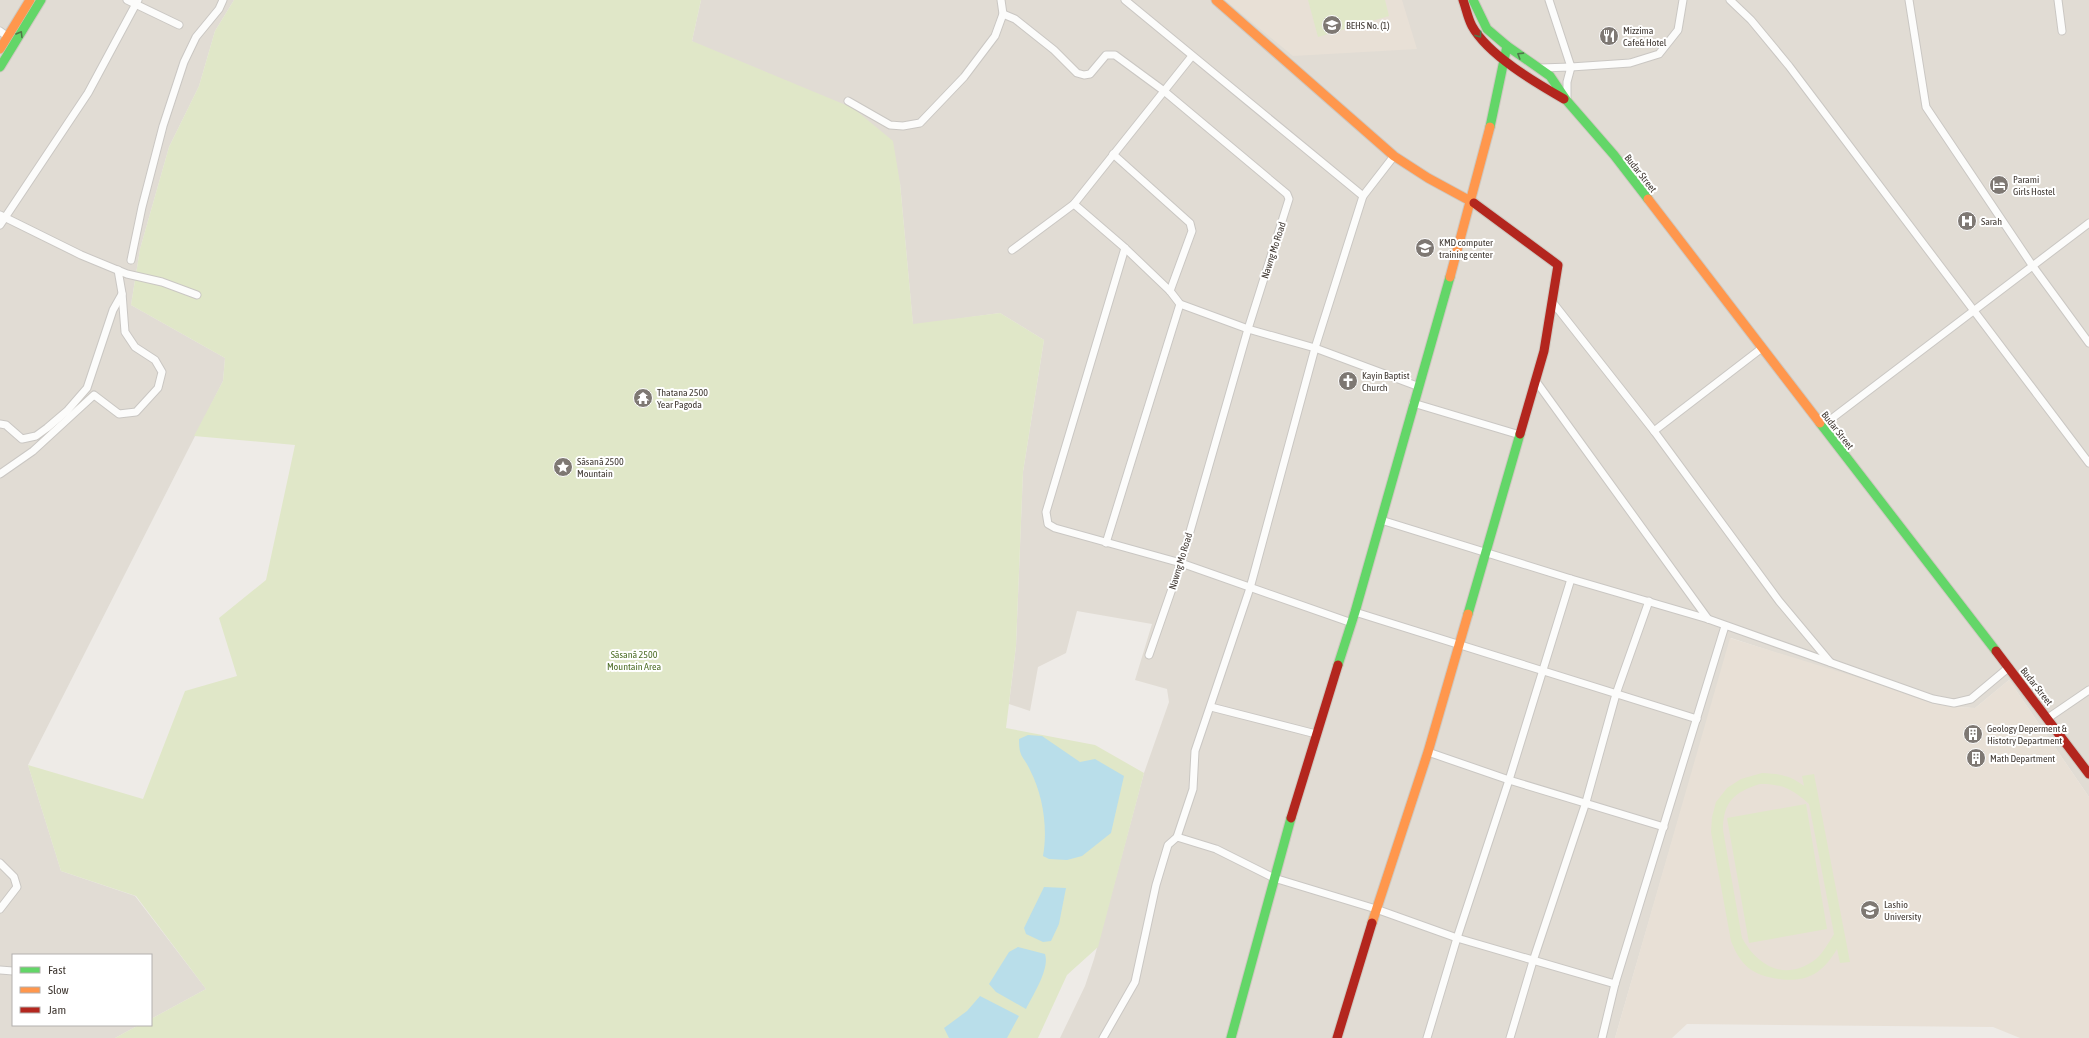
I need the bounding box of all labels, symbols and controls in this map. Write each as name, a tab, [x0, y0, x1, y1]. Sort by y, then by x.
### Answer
school or university icon: BEHS No. (1)	[1321, 14, 1343, 36]
place label: BEHS No. (1)	[1346, 20, 1390, 31]
restaurant icon: Mizzima Cafe& Hotel	[1598, 25, 1620, 47]
place label: Mizzima Cafe& Hotel	[1623, 25, 1667, 48]
one-way arrow	[16, 31, 23, 38]
one-way arrow	[1474, 31, 1481, 38]
one-way arrow	[1517, 53, 1524, 60]
street label: Budar Street	[1622, 152, 1659, 195]
hotel icon: Parami Girls Hostel	[1988, 174, 2010, 196]
place label: Parami Girls Hostel	[2013, 174, 2055, 197]
hospital icon: Sarah	[1956, 210, 1978, 232]
place label: Sarah	[1981, 216, 2002, 227]
street label: Nawng Mo Road	[1259, 220, 1288, 280]
school or university icon: KMD computer training center	[1414, 237, 1436, 259]
place label: KMD computer training center	[1439, 237, 1494, 260]
church icon: Kayin Baptist Church	[1337, 370, 1359, 392]
place label: Kayin Baptist Church	[1362, 370, 1410, 393]
temple icon: Thatana 2500 Year Pagoda	[632, 387, 654, 409]
place label: Thatana 2500 Year Pagoda	[657, 387, 708, 410]
street label: Budar Street	[1819, 409, 1856, 452]
place icon: Sāsanā 2500 Mountain	[552, 456, 574, 478]
place label: Sāsanā 2500 Mountain	[577, 456, 624, 479]
street label: Nawng Mo Road	[1167, 531, 1194, 591]
park label: Sāsanā 2500 Mountain Area	[607, 649, 661, 672]
street label: Budar Street	[2018, 665, 2055, 708]
building icon: Geology Deperment & Histotry Department	[1962, 723, 1984, 745]
place label: Geology Deperment & Histotry Department	[1987, 723, 2068, 746]
building icon: Math Department	[1965, 747, 1987, 769]
place label: Math Department	[1990, 753, 2055, 764]
school or university icon: Lashio University	[1859, 899, 1881, 921]
place label: Lashio University	[1884, 899, 1921, 922]
legend	[12, 954, 152, 1026]
text: Fast	[48, 963, 66, 977]
text: Slow	[48, 983, 69, 997]
text: Jam	[48, 1003, 66, 1017]

